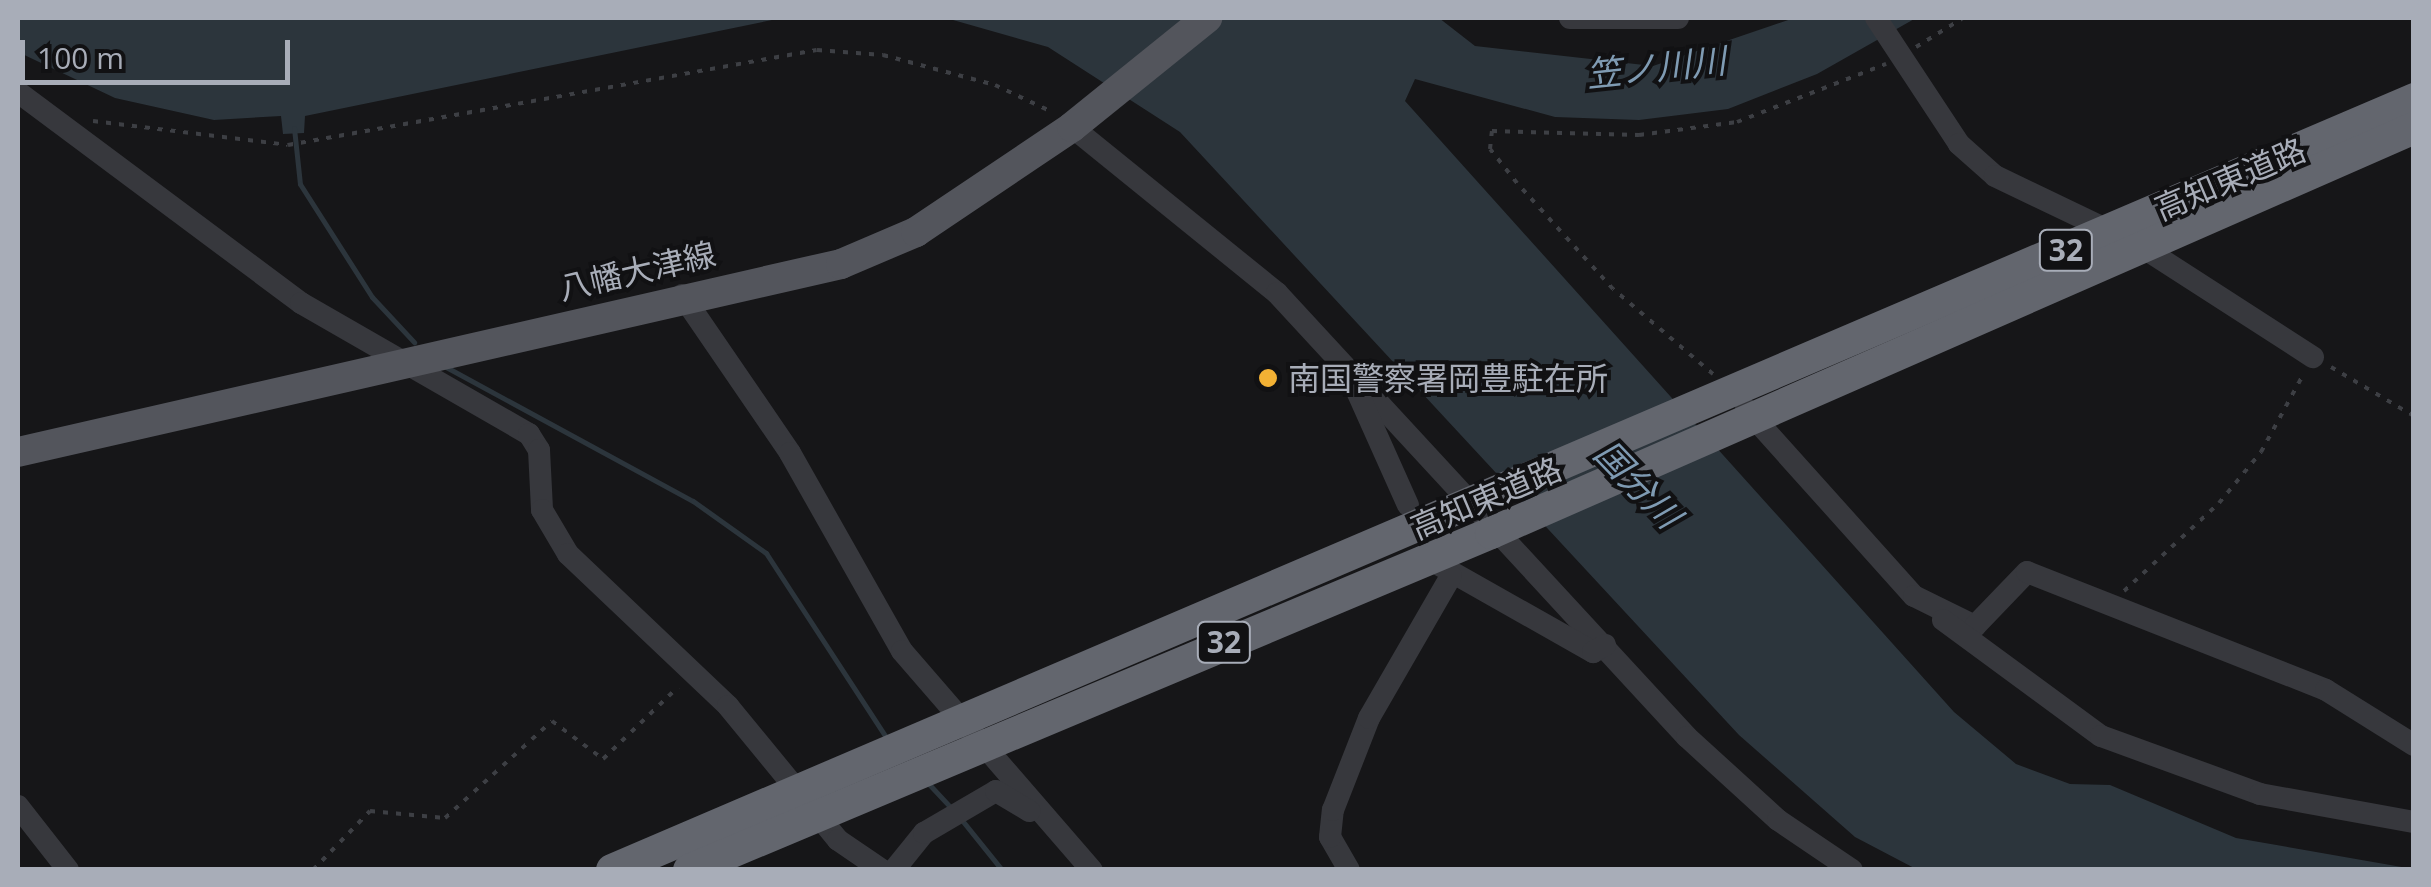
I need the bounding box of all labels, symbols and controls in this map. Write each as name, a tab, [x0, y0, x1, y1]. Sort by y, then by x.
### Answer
scale bar	[25, 20, 295, 82]
text: 100 m	[37, 37, 124, 78]
water label: 笠ノ川川	[1584, 39, 1728, 95]
street label: 高知東道路	[2149, 130, 2311, 228]
road number: 32	[2038, 225, 2094, 275]
street label: 八幡大津線	[555, 234, 719, 308]
place label: 南国警察署岡豊駐在所	[1288, 359, 1608, 397]
marker: 南国警察署岡豊駐在所	[1257, 367, 1279, 389]
water label: 国分川	[1586, 432, 1690, 536]
street label: 高知東道路	[1405, 449, 1567, 547]
road number: 32	[1196, 617, 1252, 667]

